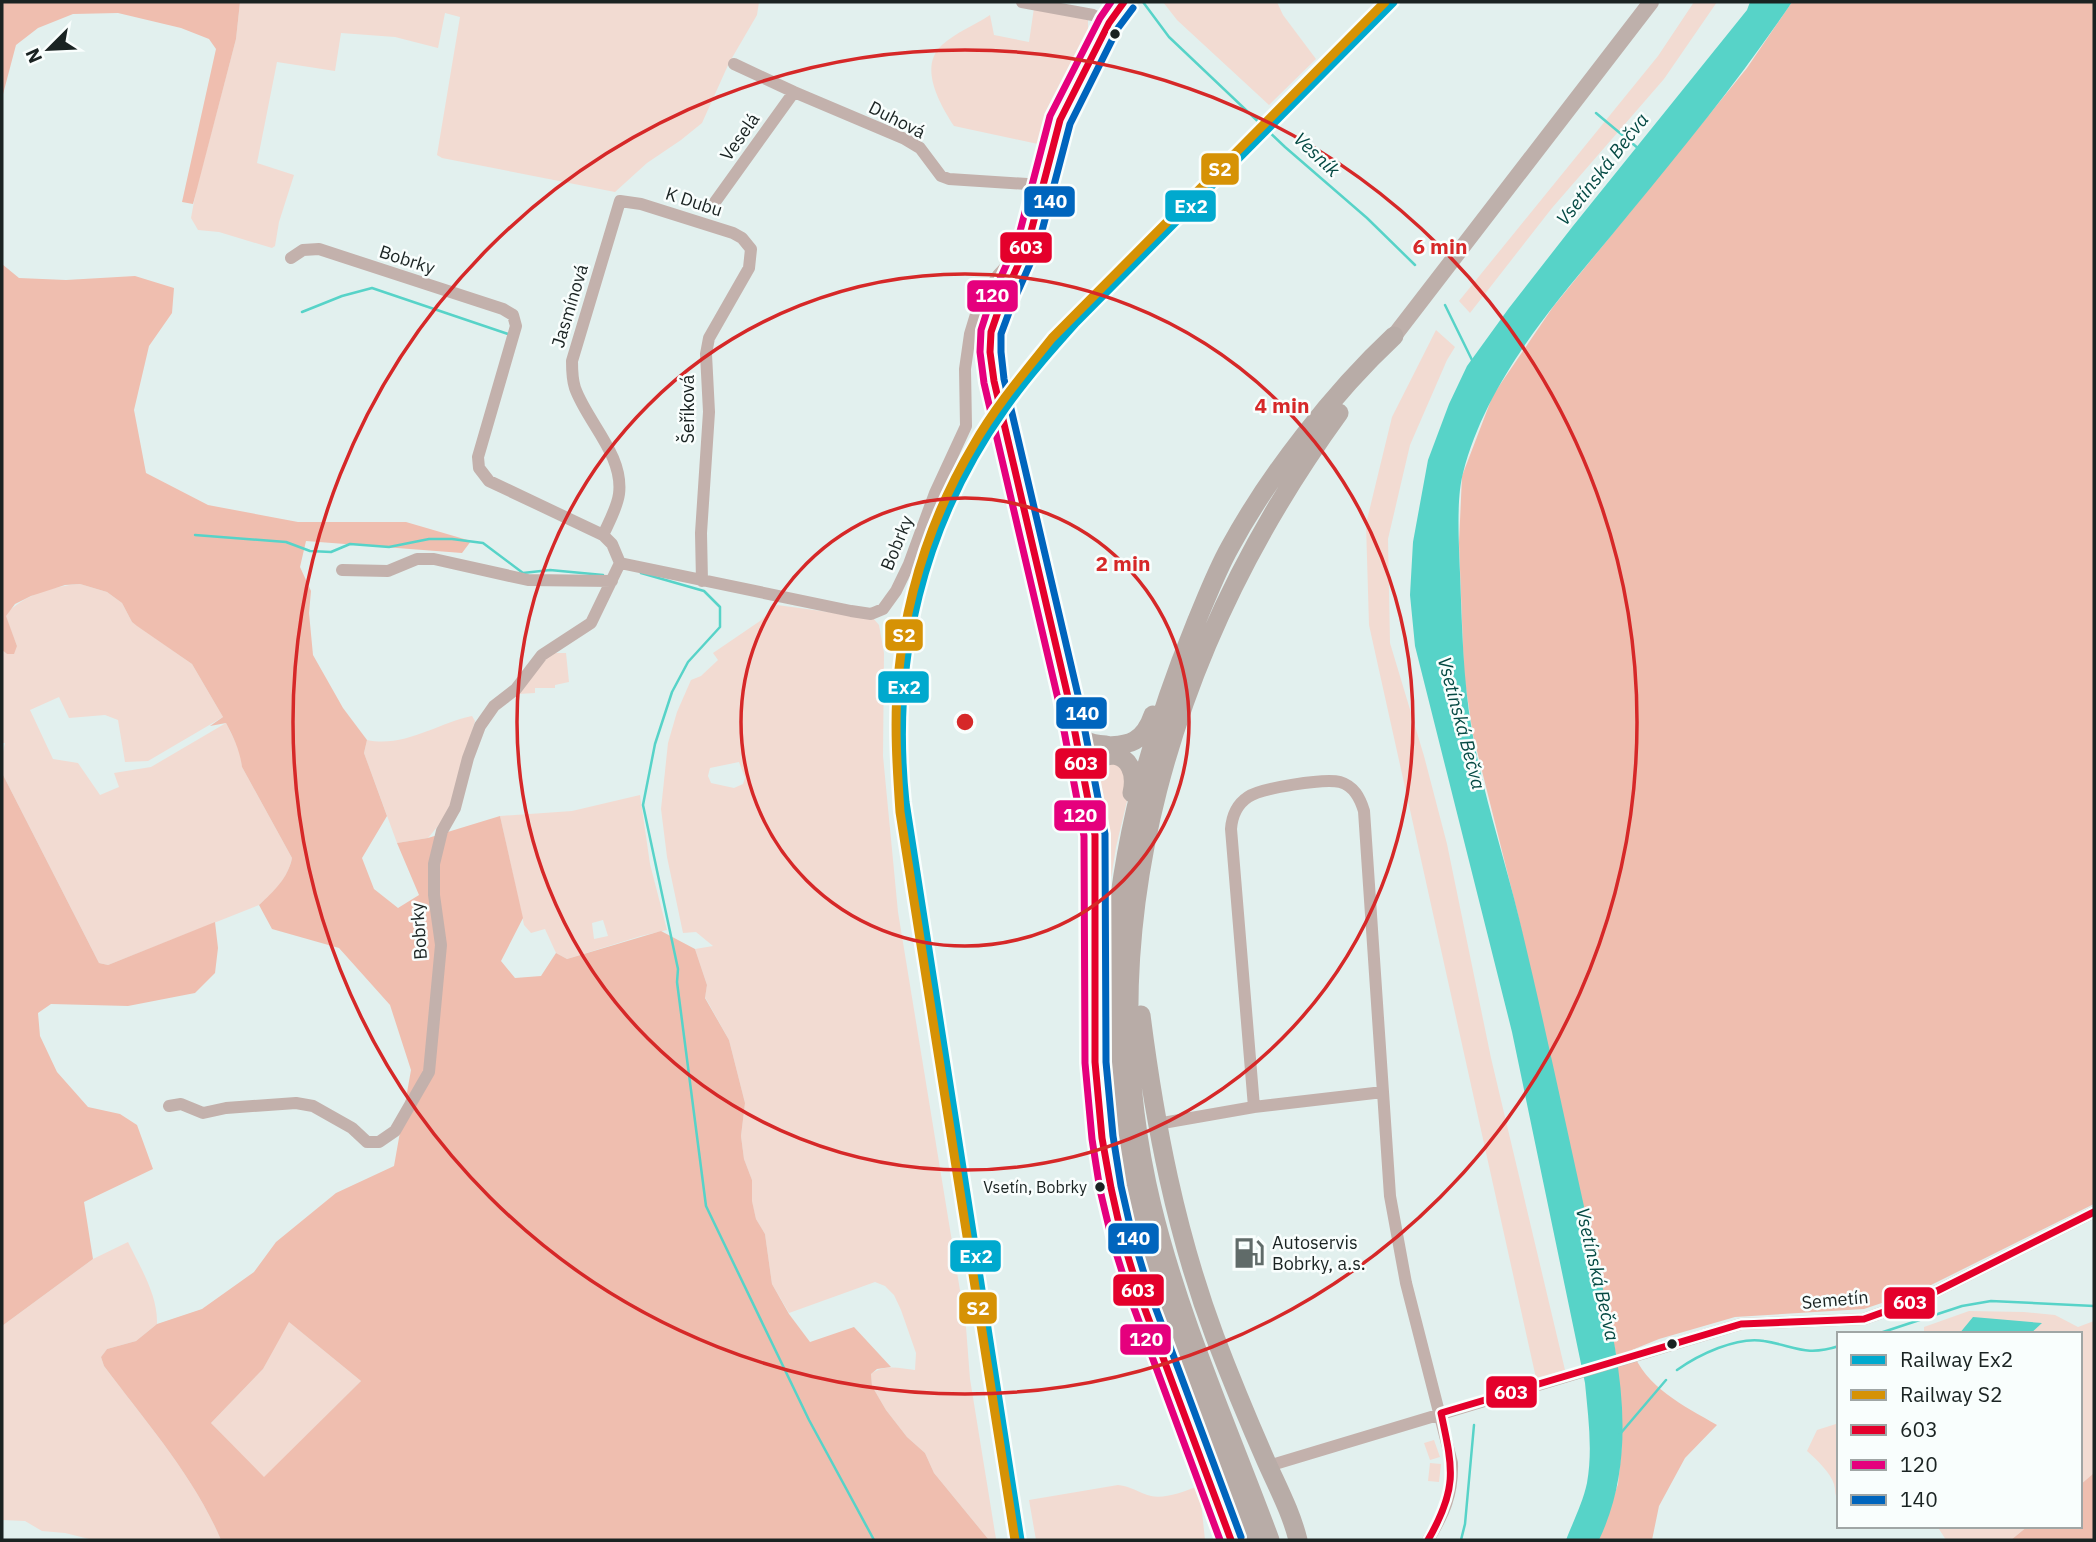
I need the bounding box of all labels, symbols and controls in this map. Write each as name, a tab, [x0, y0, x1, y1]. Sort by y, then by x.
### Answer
north arrow	[14, 14, 84, 84]
unlabelled marker	[1108, 27, 1122, 41]
text: N	[20, 45, 47, 67]
street label: Duhová	[865, 96, 930, 144]
street label: Veselá	[715, 108, 765, 165]
water label: Vsetínská Bečva	[1551, 108, 1653, 230]
water label: Vesník	[1289, 126, 1346, 182]
line badge: S2	[1200, 152, 1240, 186]
text: S2	[1208, 157, 1232, 181]
street label: K Dubu	[663, 182, 726, 222]
line badge: 140	[1023, 185, 1076, 218]
text: 140	[1033, 189, 1067, 213]
line badge: Ex2	[1164, 189, 1217, 223]
text: Ex2	[1174, 194, 1208, 218]
line badge: 603	[999, 231, 1053, 264]
text: 6 min	[1413, 232, 1467, 260]
text: 603	[1009, 235, 1043, 259]
street label: Bobrky	[376, 240, 438, 279]
street label: Jasmínová	[546, 261, 593, 350]
line badge: 120	[966, 279, 1019, 313]
text: 120	[975, 283, 1009, 307]
street label: Šeříková	[675, 374, 699, 443]
text: 4 min	[1255, 391, 1309, 419]
street label: Bobrky	[875, 512, 918, 574]
text: 2 min	[1096, 549, 1150, 577]
line badge: S2	[884, 618, 924, 652]
text: S2	[892, 623, 916, 647]
water label: Vsetínská Bečva	[1433, 654, 1491, 792]
line badge: Ex2	[877, 670, 930, 704]
text: Ex2	[887, 675, 921, 699]
line badge: 140	[1055, 696, 1108, 730]
text: 140	[1065, 701, 1099, 725]
centre of rings	[953, 710, 977, 734]
line badge: 603	[1054, 747, 1108, 780]
text: 603	[1064, 751, 1098, 775]
line badge: 120	[1053, 799, 1107, 832]
text: 120	[1063, 803, 1097, 827]
street label: Bobrky	[405, 902, 432, 960]
place label: Vsetín, Bobrky	[983, 1177, 1087, 1197]
marker: Vsetín, Bobrky	[1093, 1180, 1107, 1194]
water label: Vsetínská Bečva	[1571, 1205, 1625, 1343]
line badge: 140	[1107, 1222, 1160, 1255]
text: 140	[1116, 1226, 1150, 1250]
place label: Autoservis Bobrky, a.s.	[1272, 1231, 1366, 1275]
fuel station icon: Autoservis Bobrky, a.s.	[1232, 1236, 1266, 1270]
line badge: Ex2	[949, 1239, 1002, 1273]
text: Ex2	[959, 1244, 993, 1268]
line badge: 603	[1112, 1273, 1165, 1307]
text: 603	[1121, 1278, 1155, 1302]
street label: Semetín	[1801, 1285, 1869, 1314]
line badge: 603	[1883, 1286, 1936, 1320]
text: 603	[1893, 1290, 1927, 1314]
line badge: S2	[958, 1291, 998, 1325]
text: S2	[966, 1296, 990, 1320]
line badge: 120	[1119, 1323, 1172, 1356]
text: 120	[1129, 1327, 1163, 1351]
legend	[1837, 1332, 2082, 1528]
unlabelled marker	[1665, 1337, 1679, 1351]
text: Railway Ex2	[1900, 1345, 2013, 1373]
line badge: 603	[1485, 1375, 1538, 1409]
text: 603	[1494, 1380, 1528, 1404]
text: Railway S2	[1900, 1380, 2003, 1408]
text: 603	[1900, 1415, 1938, 1443]
text: 120	[1900, 1450, 1938, 1478]
text: 140	[1900, 1485, 1938, 1513]

